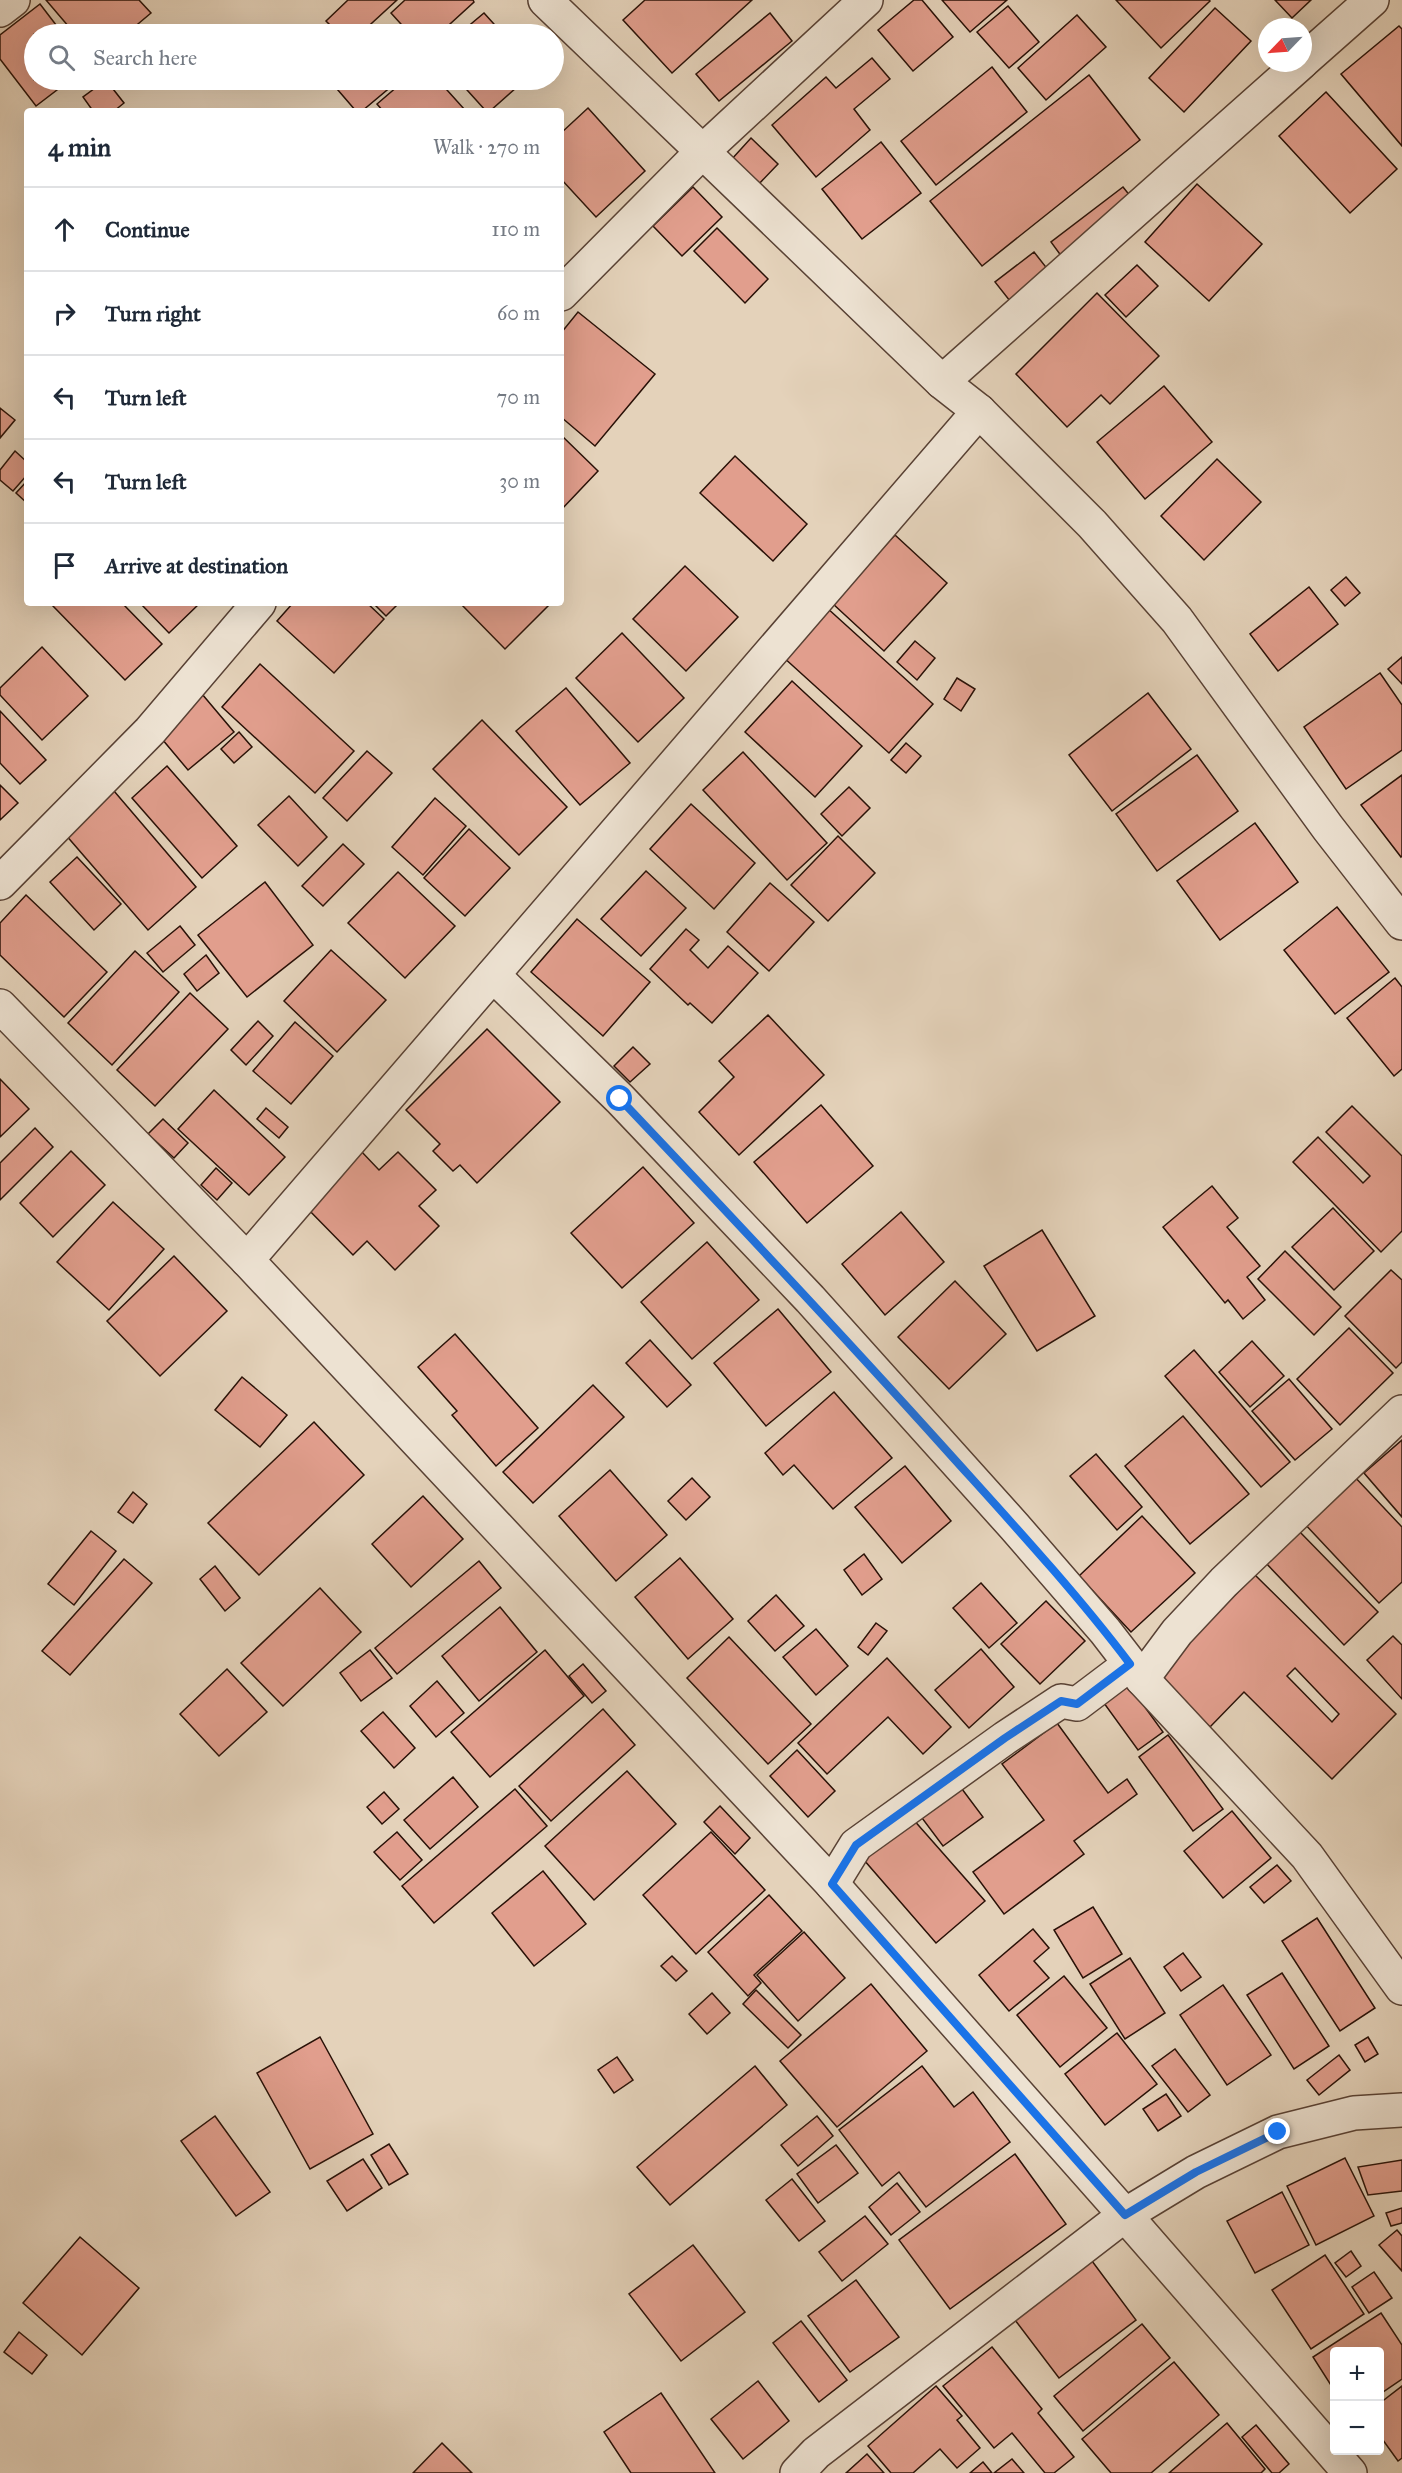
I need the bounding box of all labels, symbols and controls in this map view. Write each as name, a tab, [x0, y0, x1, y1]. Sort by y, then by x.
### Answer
north arrow	[1258, 18, 1312, 72]
search box	[24, 24, 564, 90]
icon: search	[45, 41, 78, 74]
text: Search here	[93, 44, 197, 71]
text: 4 min	[48, 131, 111, 163]
text: Walk · 270 m	[433, 135, 540, 159]
icon: ahead	[48, 213, 81, 246]
text: Continue	[105, 216, 190, 243]
text: 110 m	[492, 217, 540, 241]
icon: right	[48, 297, 81, 330]
text: Turn right	[105, 300, 201, 327]
text: 60 m	[497, 301, 540, 325]
icon: left	[48, 381, 81, 414]
text: Turn left	[105, 384, 187, 411]
text: 70 m	[497, 385, 540, 409]
icon: left	[48, 465, 81, 498]
text: Turn left	[105, 468, 187, 495]
text: 30 m	[499, 469, 540, 493]
icon: arrive	[48, 549, 81, 582]
text: Arrive at destination	[105, 552, 288, 579]
route start	[606, 1085, 632, 1111]
route end	[1264, 2118, 1290, 2144]
map controls	[1330, 2347, 1384, 2455]
button: +	[1330, 2347, 1384, 2401]
button: −	[1330, 2401, 1384, 2455]

